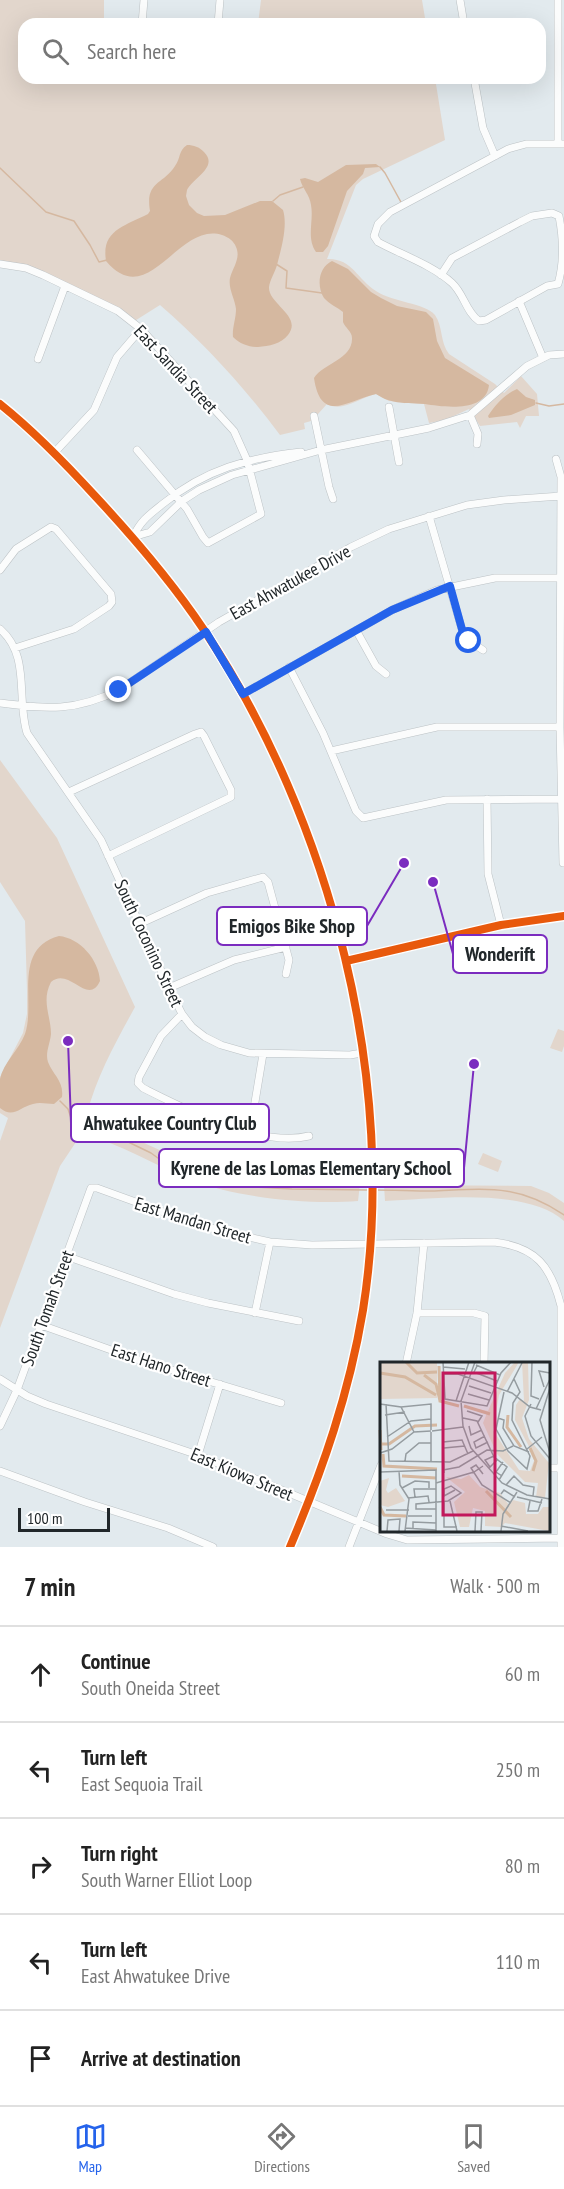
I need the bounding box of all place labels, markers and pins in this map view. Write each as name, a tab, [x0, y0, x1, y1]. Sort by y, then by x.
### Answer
callout: Emigos Bike Shop	[217, 907, 367, 945]
callout: Wonderift	[453, 935, 547, 973]
callout: Ahwatukee Country Club	[71, 1104, 269, 1142]
callout: Kyrene de las Lomas Elementary School	[159, 1149, 464, 1187]

